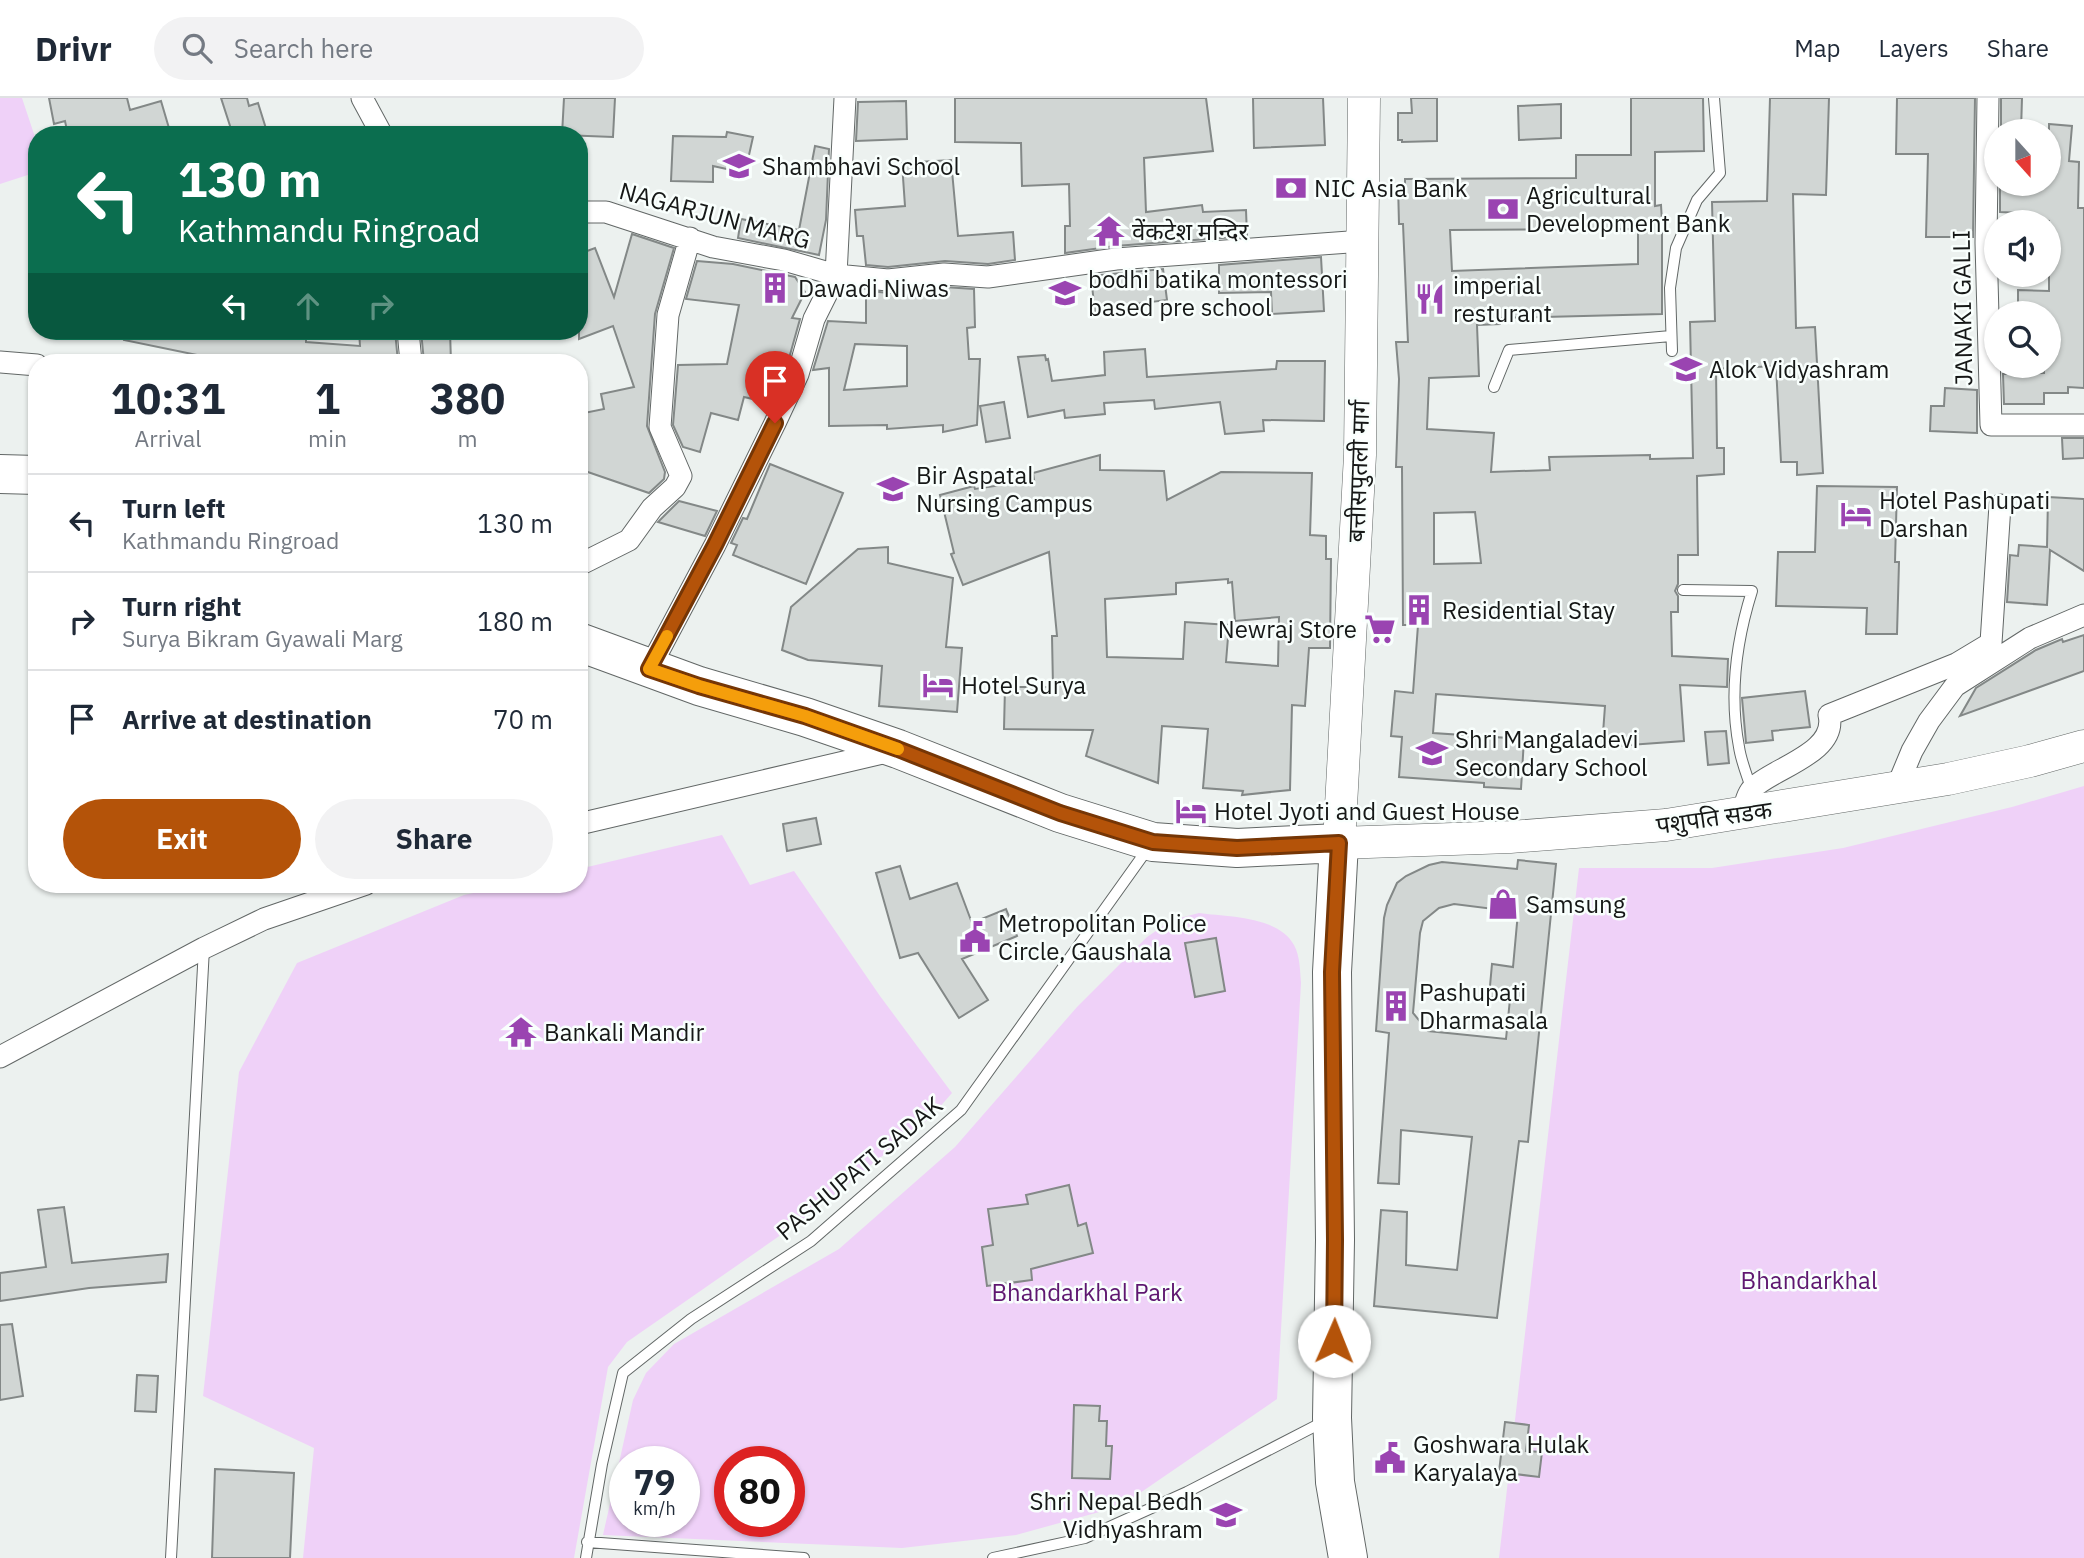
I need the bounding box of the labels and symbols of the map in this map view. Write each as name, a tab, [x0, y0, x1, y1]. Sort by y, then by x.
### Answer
north arrow	[1984, 119, 2062, 196]
school or university icon: Shambhavi School	[722, 149, 756, 183]
place label: Shambhavi School	[762, 150, 960, 182]
bank icon: NIC Asia Bank	[1274, 171, 1308, 205]
place label: NIC Asia Bank	[1314, 172, 1468, 204]
street label: NAGARJUN MARG	[616, 174, 814, 256]
place label: Agricultural Development Bank	[1526, 179, 1731, 239]
bank icon: Agricultural Development Bank	[1486, 192, 1520, 226]
temple icon: वेंकटेश मन्दिर	[1092, 214, 1126, 248]
place label: वेंकटेश मन्दिर	[1132, 215, 1250, 247]
street label: JANAKI GALLI	[1945, 230, 1979, 386]
place label: bodhi batika montessori based pre school	[1088, 263, 1348, 323]
place label: imperial resturant	[1453, 269, 1552, 329]
building icon: Dawadi Niwas	[758, 271, 792, 305]
place label: Dawadi Niwas	[798, 272, 949, 304]
school or university icon: bodhi batika montessori based pre school	[1048, 276, 1082, 310]
restaurant icon: imperial resturant	[1413, 282, 1447, 316]
pin	[745, 351, 805, 423]
school or university icon: Alok Vidyashram	[1669, 352, 1703, 386]
place label: Alok Vidyashram	[1709, 353, 1889, 385]
street label: बत्तीसपुतली मार्ग	[1340, 398, 1377, 543]
place label: Bir Aspatal Nursing Campus	[916, 459, 1093, 519]
school or university icon: Bir Aspatal Nursing Campus	[876, 472, 910, 506]
place label: Hotel Pashupati Darshan	[1879, 484, 2050, 544]
hotel icon: Hotel Pashupati Darshan	[1839, 497, 1873, 531]
building icon: Residential Stay	[1402, 593, 1436, 627]
place label: Residential Stay	[1442, 594, 1615, 626]
supermarket icon: Newraj Store	[1363, 612, 1397, 646]
place label: Newraj Store	[1218, 613, 1357, 645]
hotel icon: Hotel Surya	[921, 668, 955, 702]
place label: Hotel Surya	[961, 669, 1086, 701]
place label: Shri Mangaladevi Secondary School	[1455, 723, 1648, 783]
school or university icon: Shri Mangaladevi Secondary School	[1415, 736, 1449, 770]
street label: पशुपति सडक	[1654, 793, 1775, 841]
hotel icon: Hotel Jyoti and Guest House	[1174, 794, 1208, 828]
place label: Hotel Jyoti and Guest House	[1214, 795, 1520, 827]
shop icon: Samsung	[1486, 887, 1520, 921]
place label: Samsung	[1526, 888, 1626, 920]
place label: Metropolitan Police Circle, Gaushala	[998, 907, 1207, 967]
public building icon: Metropolitan Police Circle, Gaushala	[958, 920, 992, 954]
place label: Pashupati Dharmasala	[1419, 976, 1548, 1036]
building icon: Pashupati Dharmasala	[1379, 989, 1413, 1023]
temple icon: Bankali Mandir	[504, 1015, 538, 1049]
place label: Bankali Mandir	[544, 1016, 705, 1048]
street label: PASHUPATI SADAK	[769, 1089, 949, 1247]
park label: Bhandarkhal	[1741, 1264, 1877, 1296]
park label: Bhandarkhal Park	[991, 1276, 1183, 1308]
position arrow	[1297, 1304, 1371, 1378]
place label: Goshwara Hulak Karyalaya	[1413, 1428, 1589, 1488]
public building icon: Goshwara Hulak Karyalaya	[1373, 1441, 1407, 1475]
speed limit sign: 80	[714, 1446, 805, 1537]
place label: Shri Nepal Bedh Vidhyashram	[1029, 1485, 1203, 1545]
school or university icon: Shri Nepal Bedh Vidhyashram	[1209, 1498, 1243, 1532]

